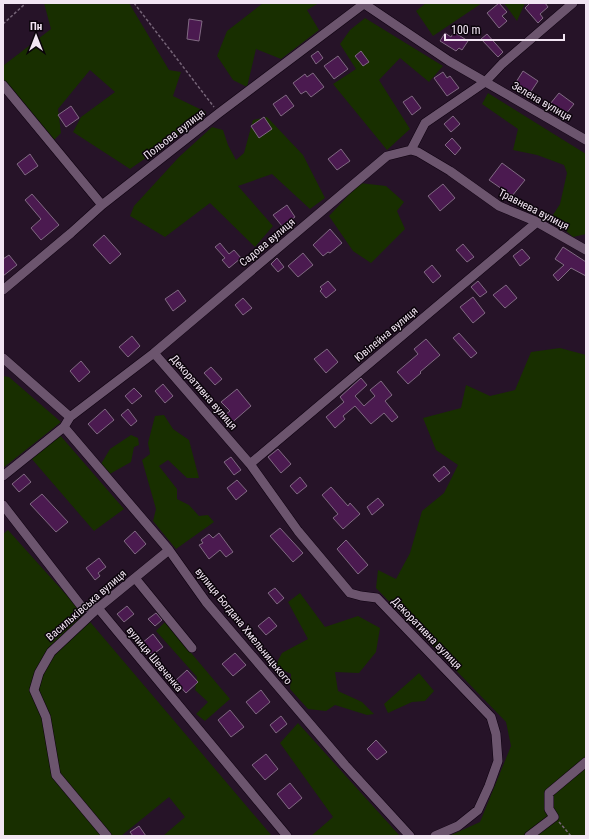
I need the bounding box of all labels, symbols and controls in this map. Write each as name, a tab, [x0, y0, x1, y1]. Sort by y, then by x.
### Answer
north arrow	[16, 16, 56, 56]
scale bar	[445, 16, 564, 42]
text: Пн	[30, 20, 42, 33]
text: 100 m	[451, 23, 481, 37]
street label: Зелена вулиця	[509, 79, 574, 124]
street label: Польова вулиця	[141, 106, 208, 162]
street label: Травнева вулиця	[496, 186, 571, 233]
street label: Садова вулиця	[237, 215, 298, 269]
street label: Ювілейна вулиця	[352, 304, 421, 365]
street label: Декоративна вулиця	[168, 352, 240, 432]
street label: вулиця Богдана Хмельницького	[193, 565, 295, 688]
street label: Васильківська вулиця	[44, 567, 129, 644]
street label: Декоративна вулиця	[389, 595, 464, 672]
street label: вулиця Шевченка	[124, 624, 186, 695]

